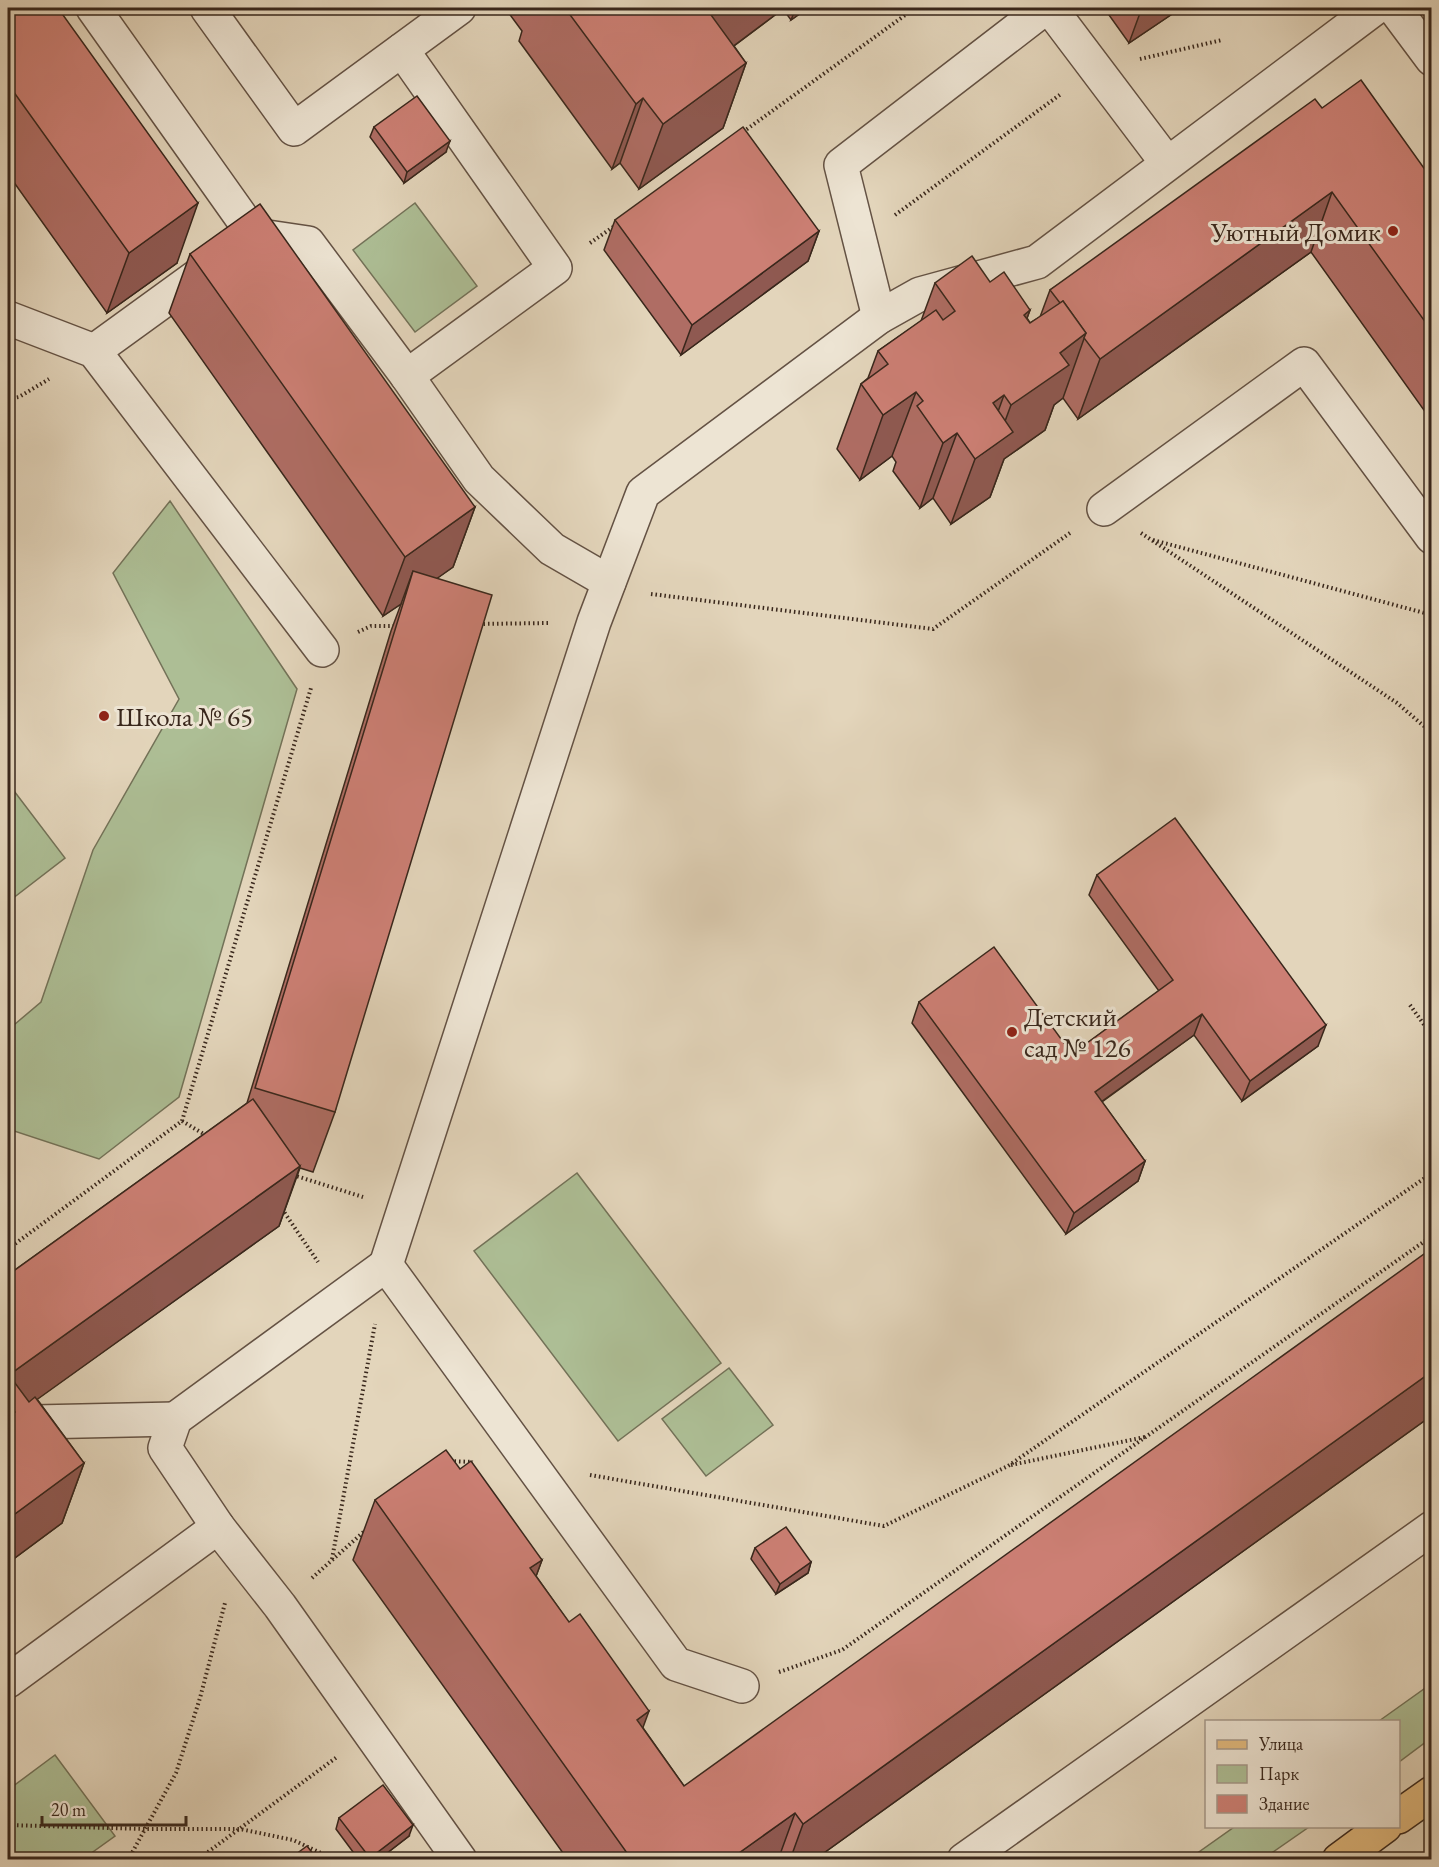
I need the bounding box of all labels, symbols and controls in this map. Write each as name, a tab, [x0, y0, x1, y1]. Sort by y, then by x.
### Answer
place label: Уютный Домик	[1210, 214, 1381, 249]
marker: Уютный Домик	[1386, 224, 1400, 238]
place label: Школа № 65	[116, 699, 253, 734]
marker: Школа № 65	[97, 709, 111, 723]
place label: Детский сад № 126	[1024, 999, 1131, 1065]
marker: Детский сад № 126	[1005, 1025, 1019, 1039]
legend	[1205, 1720, 1400, 1828]
text: Улица	[1258, 1732, 1304, 1755]
text: Парк	[1259, 1762, 1299, 1785]
scale bar	[42, 1789, 186, 1827]
text: Здание	[1259, 1792, 1309, 1815]
text: 20 m	[51, 1798, 86, 1821]

